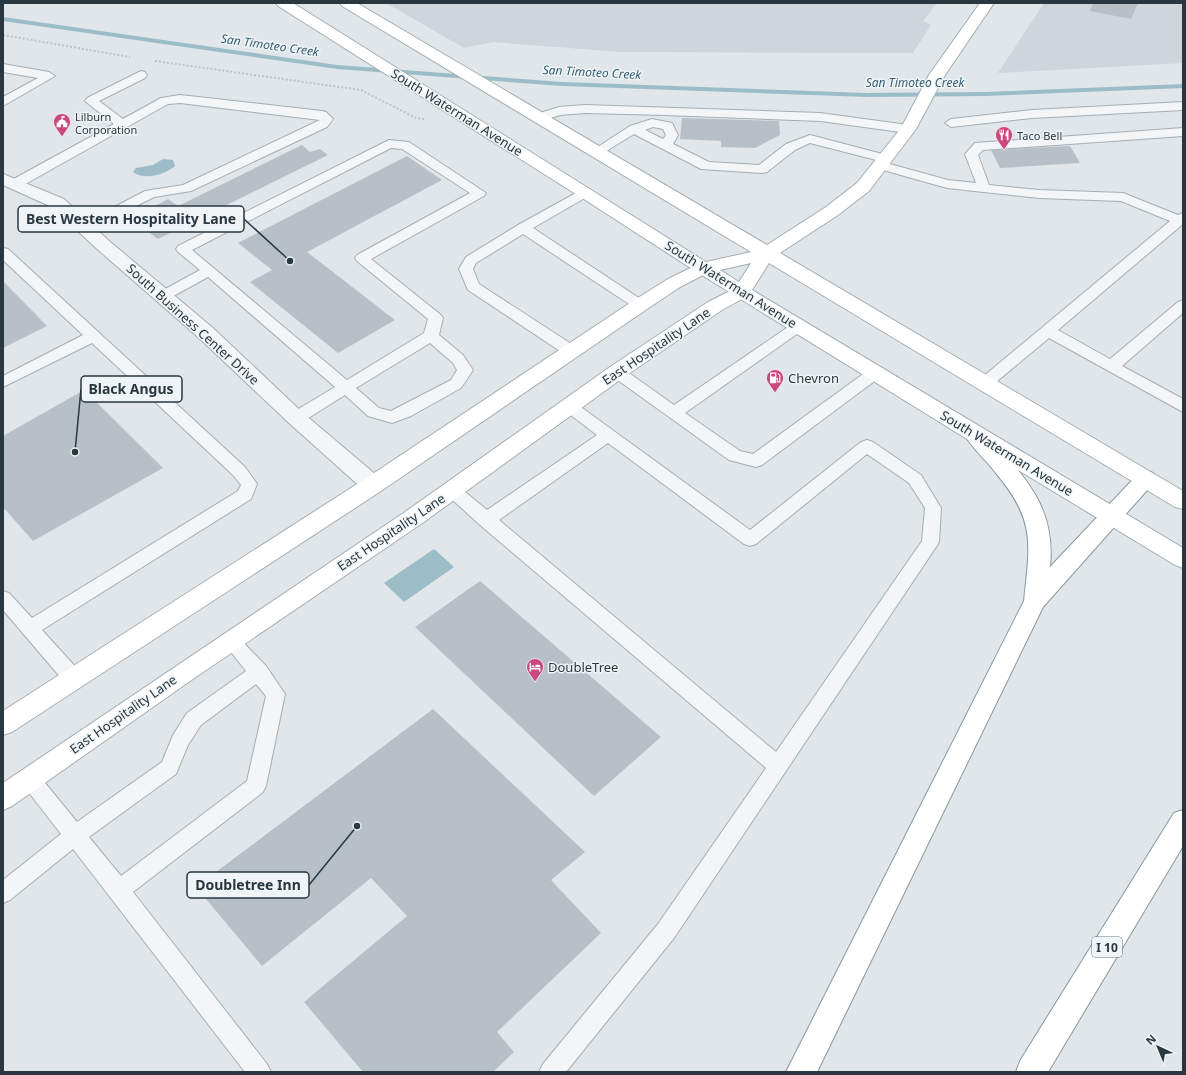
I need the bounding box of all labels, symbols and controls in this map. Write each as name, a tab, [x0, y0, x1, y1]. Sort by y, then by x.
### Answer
water label: San Timoteo Creek	[220, 30, 321, 60]
water label: San Timoteo Creek	[542, 61, 643, 83]
street label: South Waterman Avenue	[388, 64, 526, 160]
water label: San Timoteo Creek	[866, 74, 965, 91]
place label: Lilburn Corporation	[75, 109, 137, 137]
public building icon: Lilburn Corporation	[52, 112, 72, 137]
restaurant icon: Taco Bell	[994, 125, 1014, 150]
place label: Taco Bell	[1017, 128, 1062, 143]
callout: Best Western Hospitality Lane	[18, 206, 244, 232]
text: Best Western Hospitality Lane	[26, 209, 236, 228]
street label: South Waterman Avenue	[662, 236, 800, 332]
street label: South Business Center Drive	[123, 259, 263, 389]
street label: East Hospitality Lane	[598, 303, 714, 389]
fuel station icon: Chevron	[765, 368, 785, 393]
place label: Chevron	[788, 369, 839, 387]
callout: Black Angus	[81, 376, 182, 402]
text: Black Angus	[88, 379, 174, 398]
street label: South Waterman Avenue	[937, 406, 1077, 500]
street label: East Hospitality Lane	[333, 489, 449, 575]
hotel icon: DoubleTree	[525, 657, 545, 682]
place label: DoubleTree	[548, 658, 618, 676]
street label: East Hospitality Lane	[66, 670, 180, 758]
callout: Doubletree Inn	[187, 872, 309, 898]
text: Doubletree Inn	[195, 875, 301, 894]
road number: I 10	[1092, 937, 1122, 957]
north arrow	[1138, 1027, 1178, 1067]
text: N	[1142, 1031, 1159, 1048]

